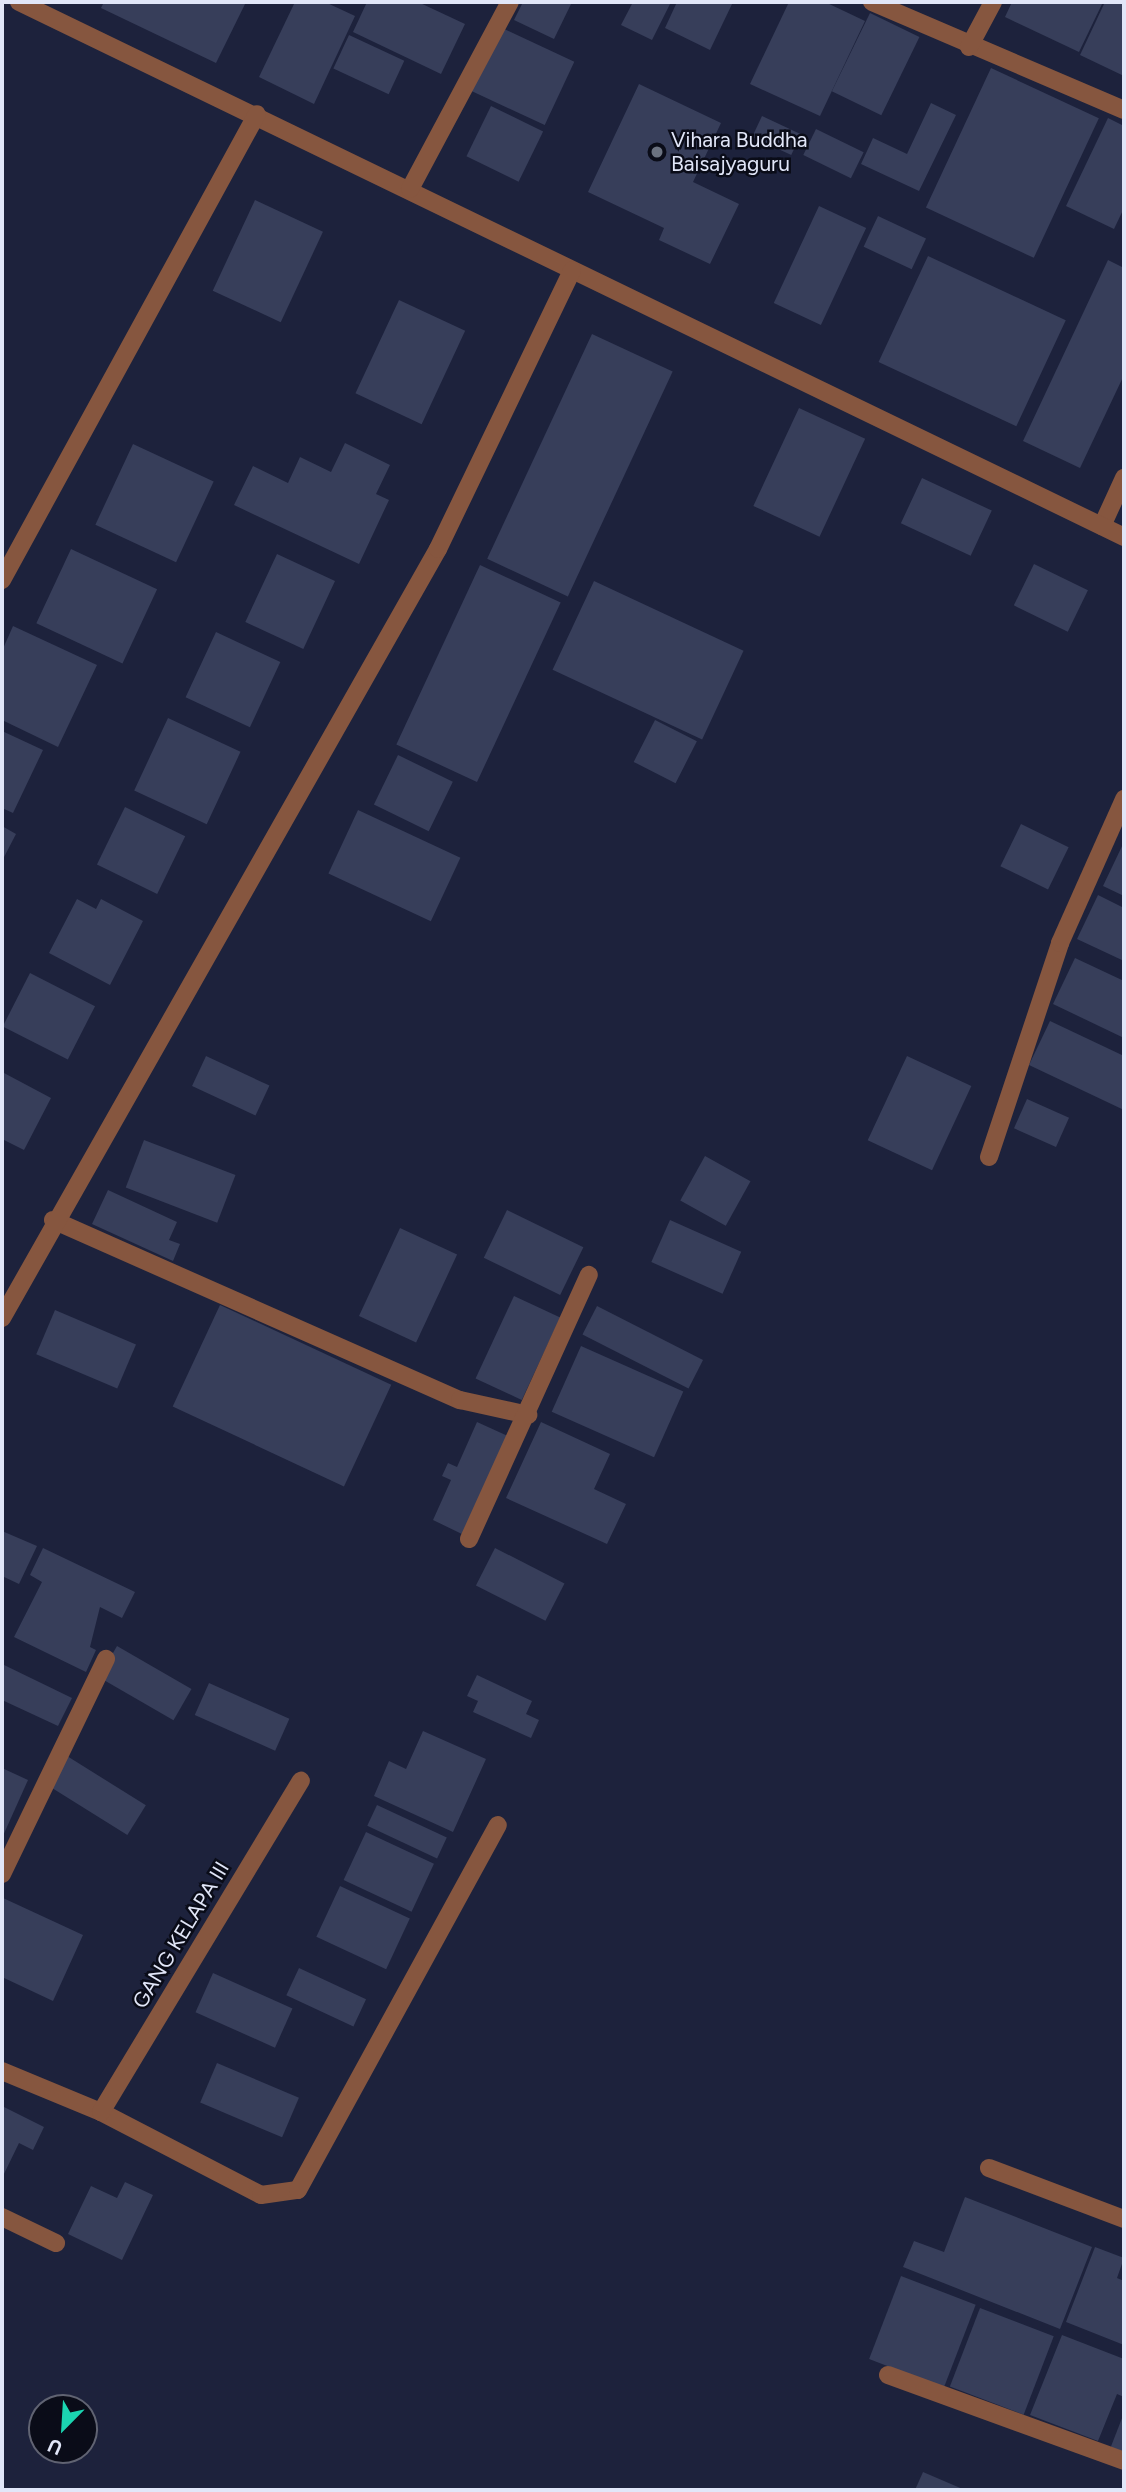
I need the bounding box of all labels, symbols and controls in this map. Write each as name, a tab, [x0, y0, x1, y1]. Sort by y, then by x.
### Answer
place label: Vihara Buddha Baisajyaguru	[671, 127, 807, 177]
marker: Vihara Buddha Baisajyaguru	[649, 144, 665, 160]
street label: GANG KELAPA III	[127, 1857, 235, 2013]
north arrow	[28, 2394, 98, 2464]
text: U	[44, 2434, 66, 2460]

